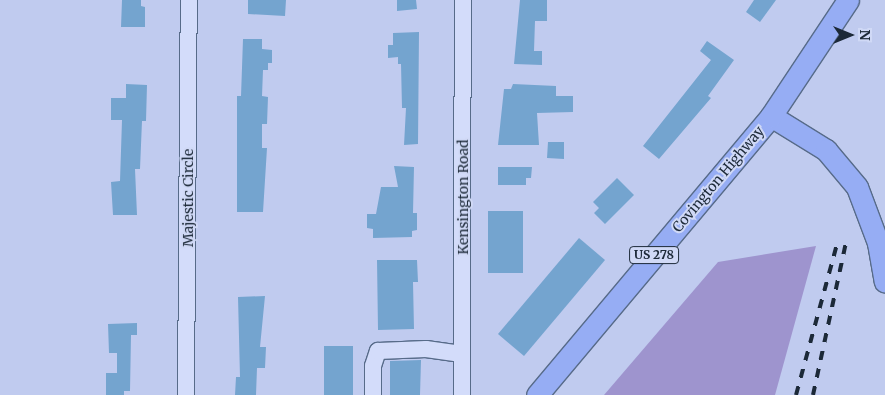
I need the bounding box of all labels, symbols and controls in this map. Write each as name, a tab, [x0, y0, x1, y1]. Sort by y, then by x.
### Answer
north arrow	[825, 10, 875, 60]
text: N	[856, 29, 874, 41]
street label: Covington Highway	[669, 123, 767, 235]
street label: Kensington Road	[455, 139, 471, 255]
street label: Majestic Circle	[180, 149, 196, 247]
road number: US 278	[629, 246, 679, 264]

